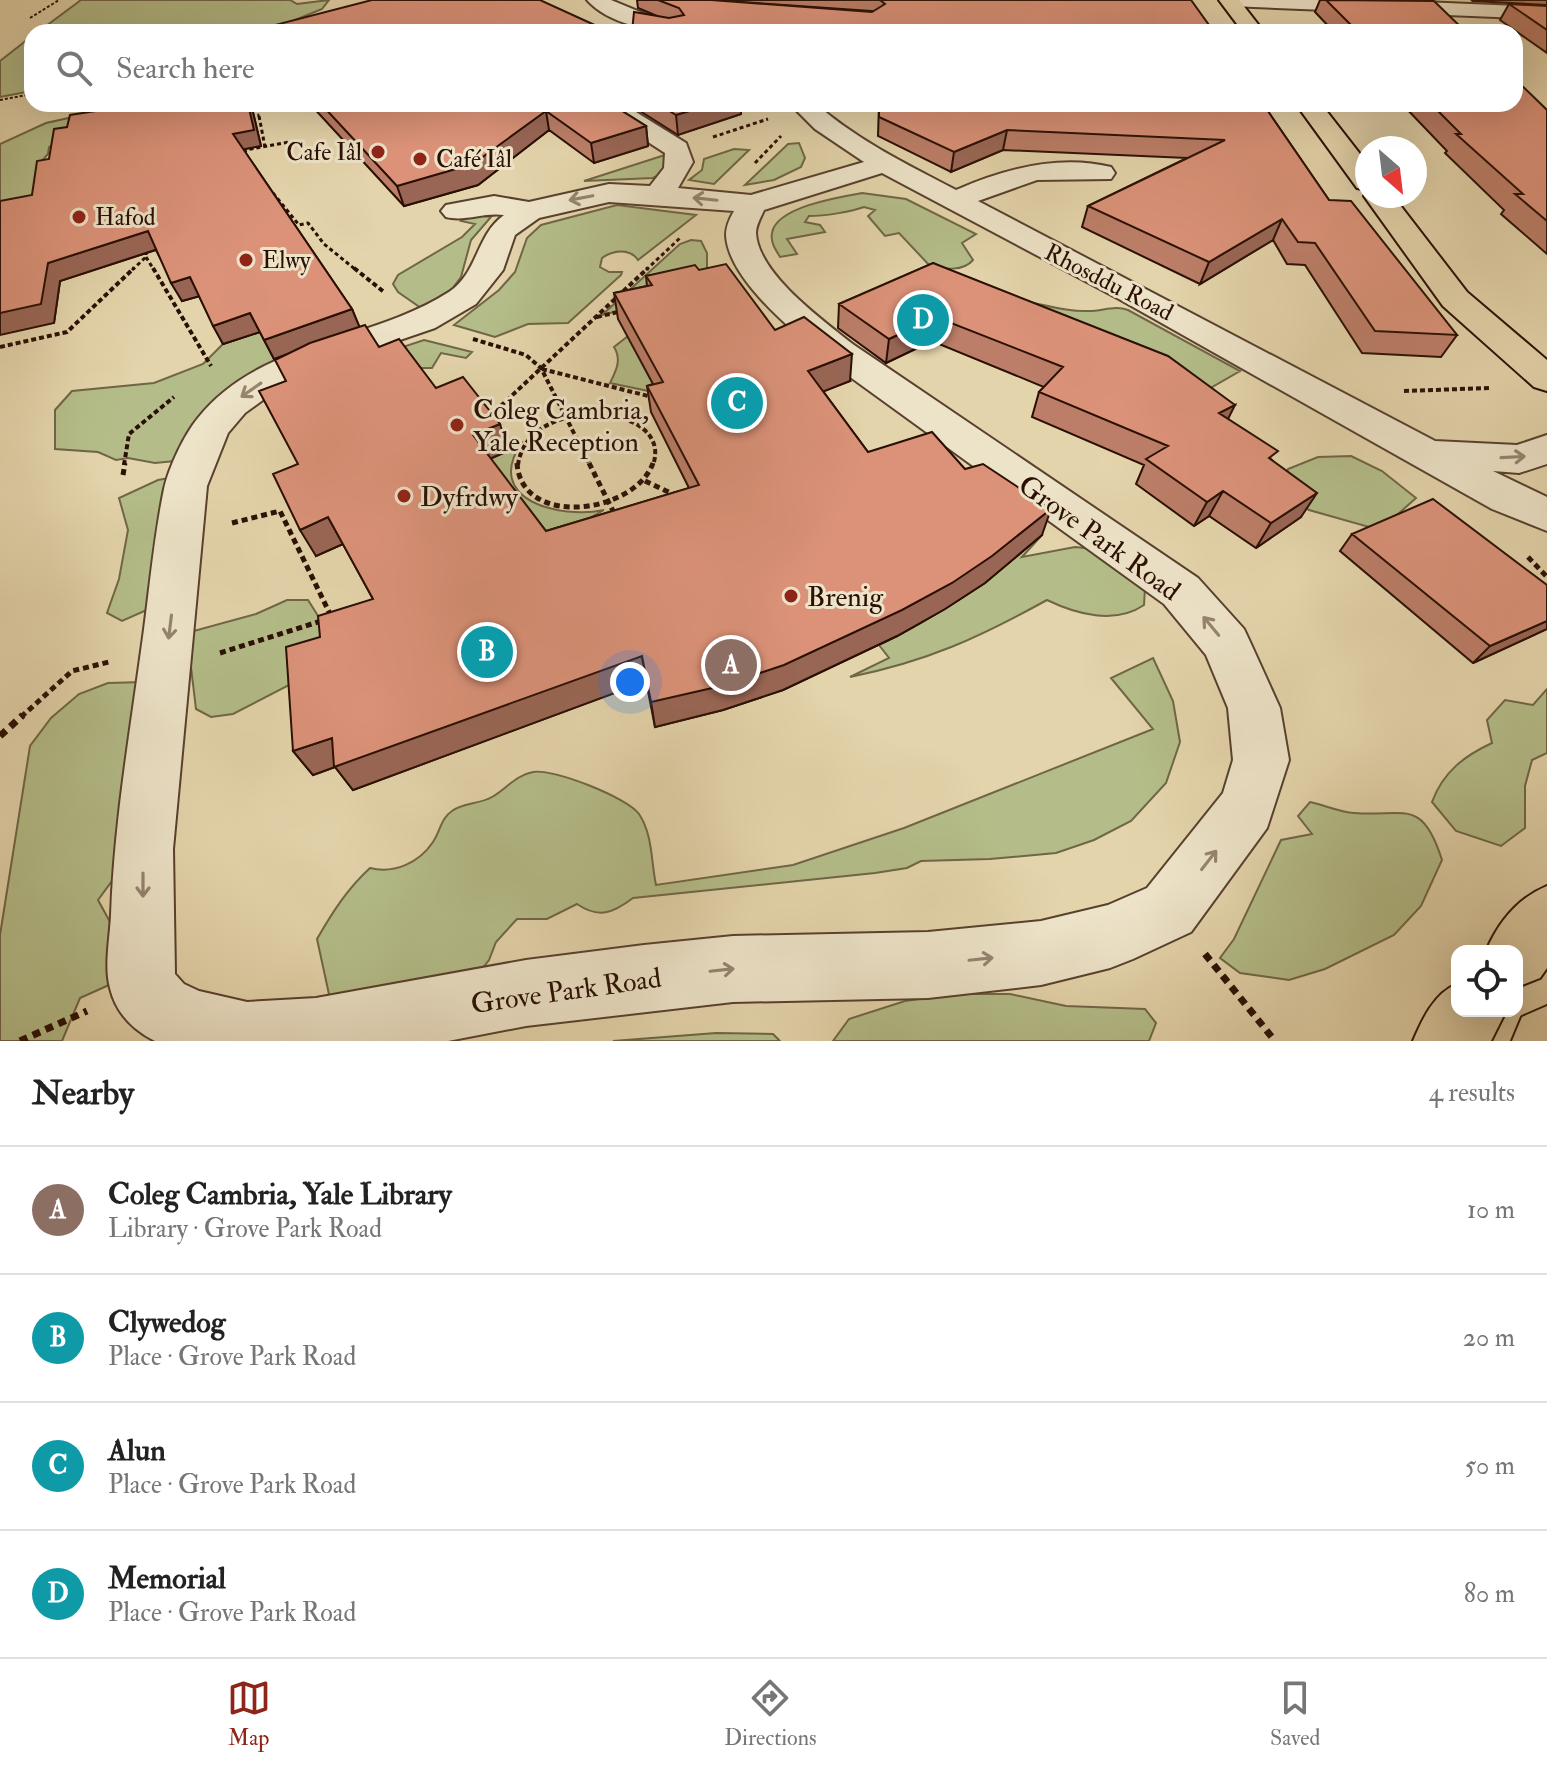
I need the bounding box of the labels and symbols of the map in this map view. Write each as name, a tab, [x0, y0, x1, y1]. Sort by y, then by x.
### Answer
north arrow	[1355, 136, 1427, 208]
place label: Cafe Iâl	[286, 137, 362, 168]
marker: Cafe Iâl	[369, 143, 387, 161]
place label: Café Iâl	[436, 144, 512, 175]
marker: Café Iâl	[411, 150, 429, 168]
one-way arrow	[569, 191, 594, 206]
one-way arrow	[692, 192, 719, 207]
place label: Hafod	[95, 202, 156, 233]
marker: Hafod	[70, 208, 88, 226]
street label: Rhosddu Road	[1039, 237, 1179, 328]
place label: Elwy	[262, 245, 311, 276]
marker: Elwy	[237, 251, 255, 269]
pin: D	[897, 290, 949, 350]
pin: C	[711, 373, 763, 433]
one-way arrow	[240, 382, 262, 399]
place label: Coleg Cambria, Yale Reception	[473, 393, 649, 460]
marker: Coleg Cambria, Yale Reception	[448, 416, 466, 434]
one-way arrow	[1499, 449, 1526, 464]
street label: Grove Park Road	[1011, 468, 1187, 609]
place label: Dyfrdwy	[420, 480, 518, 515]
marker: Dyfrdwy	[395, 487, 413, 505]
place label: Brenig	[807, 580, 884, 615]
marker: Brenig	[782, 587, 800, 605]
one-way arrow	[162, 613, 177, 640]
one-way arrow	[1202, 616, 1220, 637]
pin: B	[461, 622, 513, 682]
pin: A	[705, 635, 757, 695]
your location	[610, 662, 650, 702]
one-way arrow	[1201, 850, 1218, 871]
one-way arrow	[135, 871, 151, 898]
one-way arrow	[967, 952, 994, 967]
street label: Grove Park Road	[469, 961, 664, 1022]
one-way arrow	[708, 962, 734, 977]

